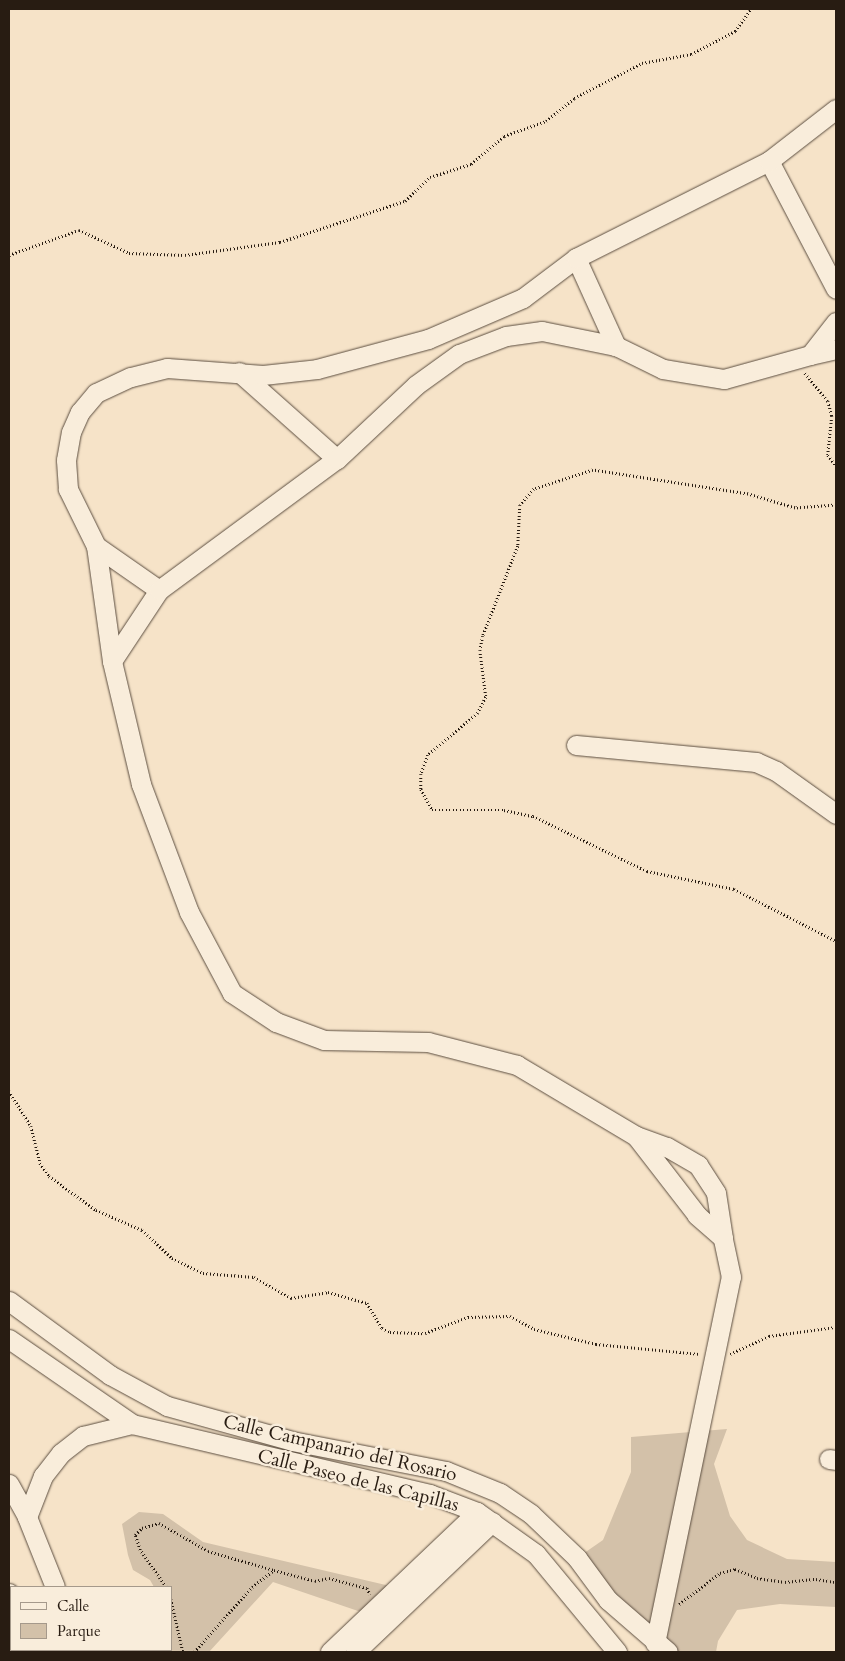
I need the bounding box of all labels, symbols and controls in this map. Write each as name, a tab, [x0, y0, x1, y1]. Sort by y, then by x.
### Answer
street label: Calle Campanario del Rosario	[221, 1411, 459, 1487]
street label: Calle Paseo de las Capillas	[255, 1445, 461, 1517]
legend	[10, 1586, 172, 1651]
text: Calle	[57, 1596, 89, 1616]
text: Parque	[57, 1621, 101, 1641]

